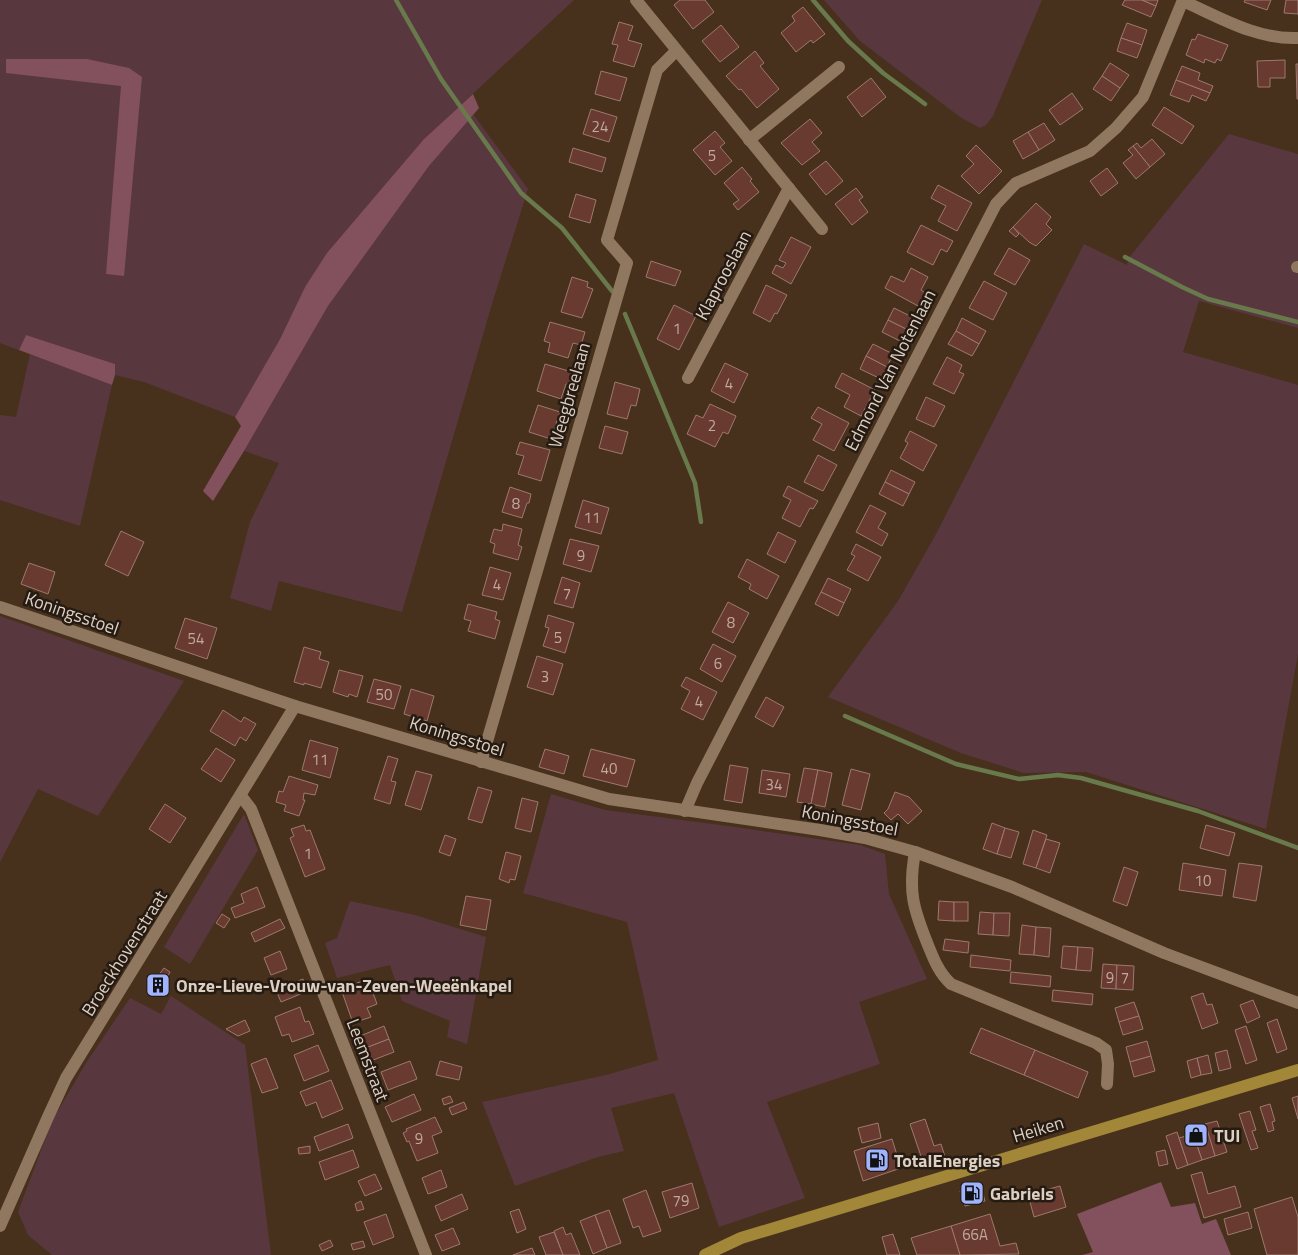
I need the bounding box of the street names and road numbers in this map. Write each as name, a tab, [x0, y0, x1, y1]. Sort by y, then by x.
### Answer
street label: Klaprooslaan	[688, 225, 758, 325]
street label: Edmond Van Notenlaan	[838, 285, 942, 455]
street label: Weegbreelaan	[541, 339, 597, 451]
street label: Koningsstoel	[21, 584, 123, 642]
street label: Koningsstoel	[406, 709, 508, 763]
street label: Koningsstoel	[799, 797, 901, 843]
street label: Broeckhovenstraat	[74, 884, 174, 1021]
street label: Leemstraat	[340, 1015, 396, 1106]
street label: Heiken	[1009, 1108, 1067, 1150]

